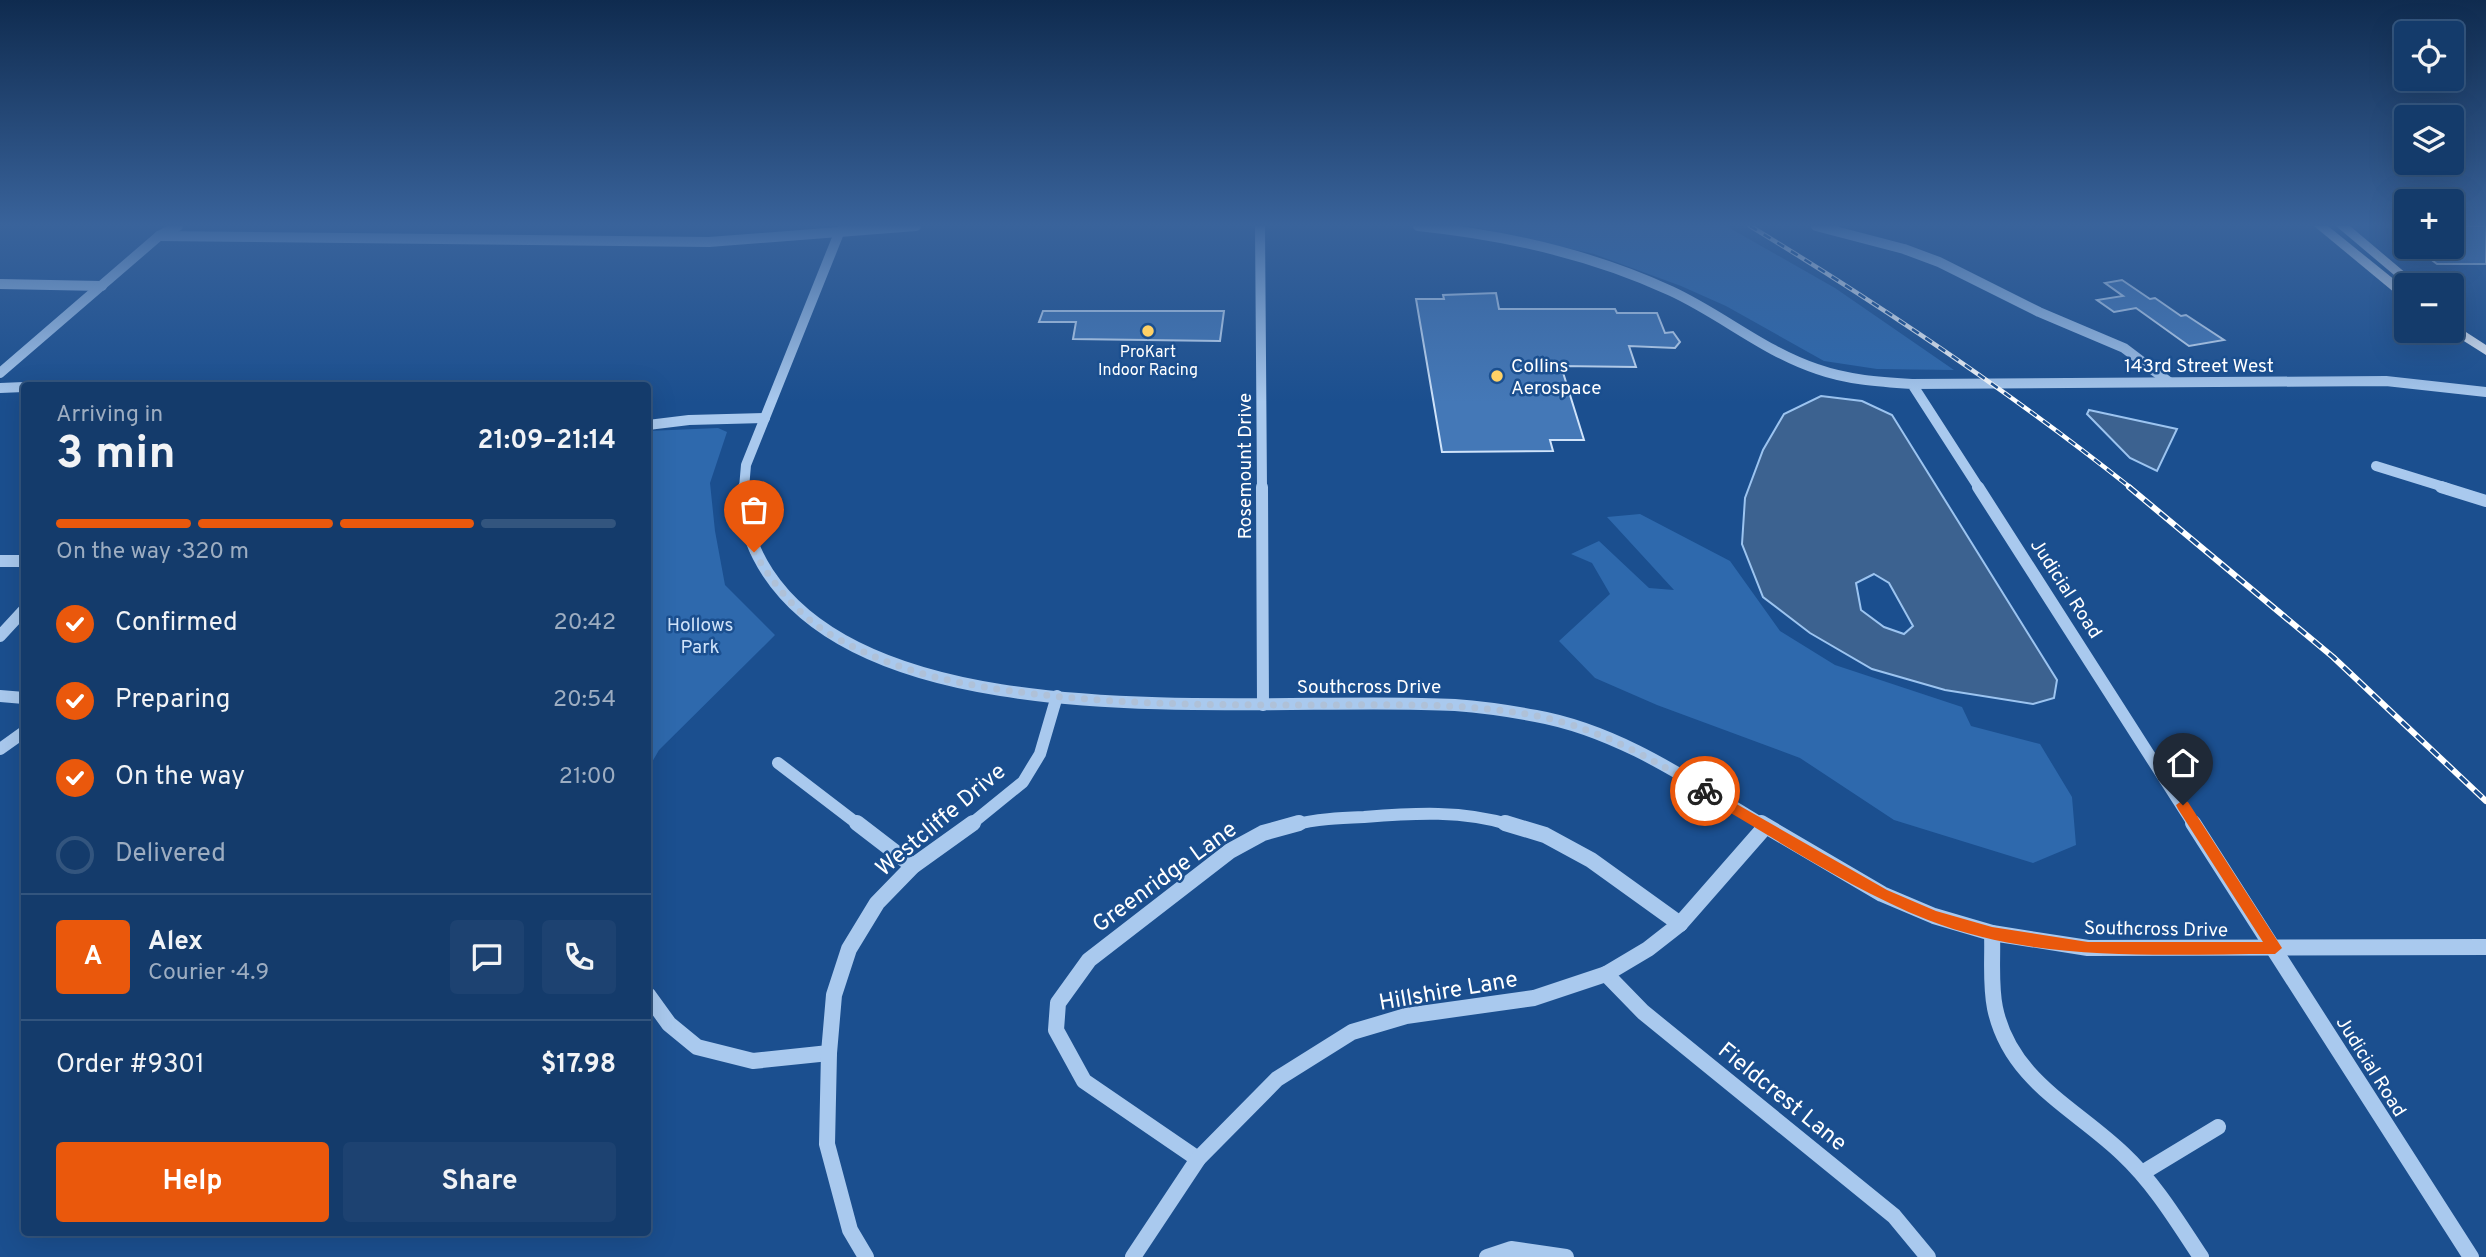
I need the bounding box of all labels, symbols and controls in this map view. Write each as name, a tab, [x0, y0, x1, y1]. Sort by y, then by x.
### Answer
map controls	[2394, 21, 2464, 343]
button: locate	[2394, 21, 2464, 91]
button: layers	[2394, 105, 2464, 175]
button: +	[2394, 189, 2464, 259]
button: −	[2394, 273, 2464, 343]
marker: ProKart Indoor Racing	[1140, 323, 1156, 339]
place label: ProKart Indoor Racing	[1098, 343, 1198, 381]
place label: Collins Aerospace	[1511, 355, 1602, 401]
street label: 143rd Street West	[2124, 355, 2274, 379]
marker: Collins Aerospace	[1489, 368, 1505, 384]
street label: Rosemount Drive	[1234, 393, 1258, 539]
text: Arriving in	[56, 401, 163, 430]
text: 21:09–21:14	[478, 425, 616, 458]
text: 3 min	[56, 426, 176, 485]
pin	[724, 480, 784, 552]
icon: bag	[735, 491, 773, 529]
street label: Judicial Road	[2024, 535, 2106, 644]
text: On the way · 320 m	[56, 538, 249, 567]
icon: check	[56, 605, 94, 643]
text: Confirmed	[115, 607, 238, 640]
text: 20:42	[554, 609, 616, 638]
park label: Hollows Park	[667, 614, 733, 660]
street label: Southcross Drive	[1297, 676, 1441, 700]
icon: check	[56, 682, 94, 720]
text: Preparing	[115, 684, 230, 717]
text: 20:54	[553, 686, 616, 715]
pin	[2153, 733, 2213, 805]
icon: home	[2164, 744, 2202, 782]
courier	[1670, 756, 1740, 826]
street label: Westcliffe Drive	[871, 758, 1013, 884]
icon: check	[56, 759, 94, 797]
text: On the way	[115, 761, 245, 794]
text: 21:00	[559, 763, 616, 792]
icon: bike	[1686, 772, 1724, 810]
street label: Greenridge Lane	[1087, 816, 1244, 940]
text: Delivered	[115, 838, 226, 871]
street label: Southcross Drive	[2084, 917, 2228, 943]
button: chat	[450, 920, 524, 994]
button: phone	[542, 920, 616, 994]
text: Alex	[148, 926, 203, 959]
text: A	[84, 941, 102, 974]
text: Courier · 4.9	[148, 959, 269, 988]
street label: Hillshire Lane	[1377, 966, 1520, 1019]
street label: Judicial Road	[2330, 1012, 2411, 1122]
street label: Fieldcrest Lane	[1711, 1037, 1852, 1159]
text: Order #9301	[56, 1049, 205, 1082]
text: $17.98	[541, 1049, 616, 1082]
button: Help	[56, 1142, 329, 1222]
button: Share	[343, 1142, 616, 1222]

